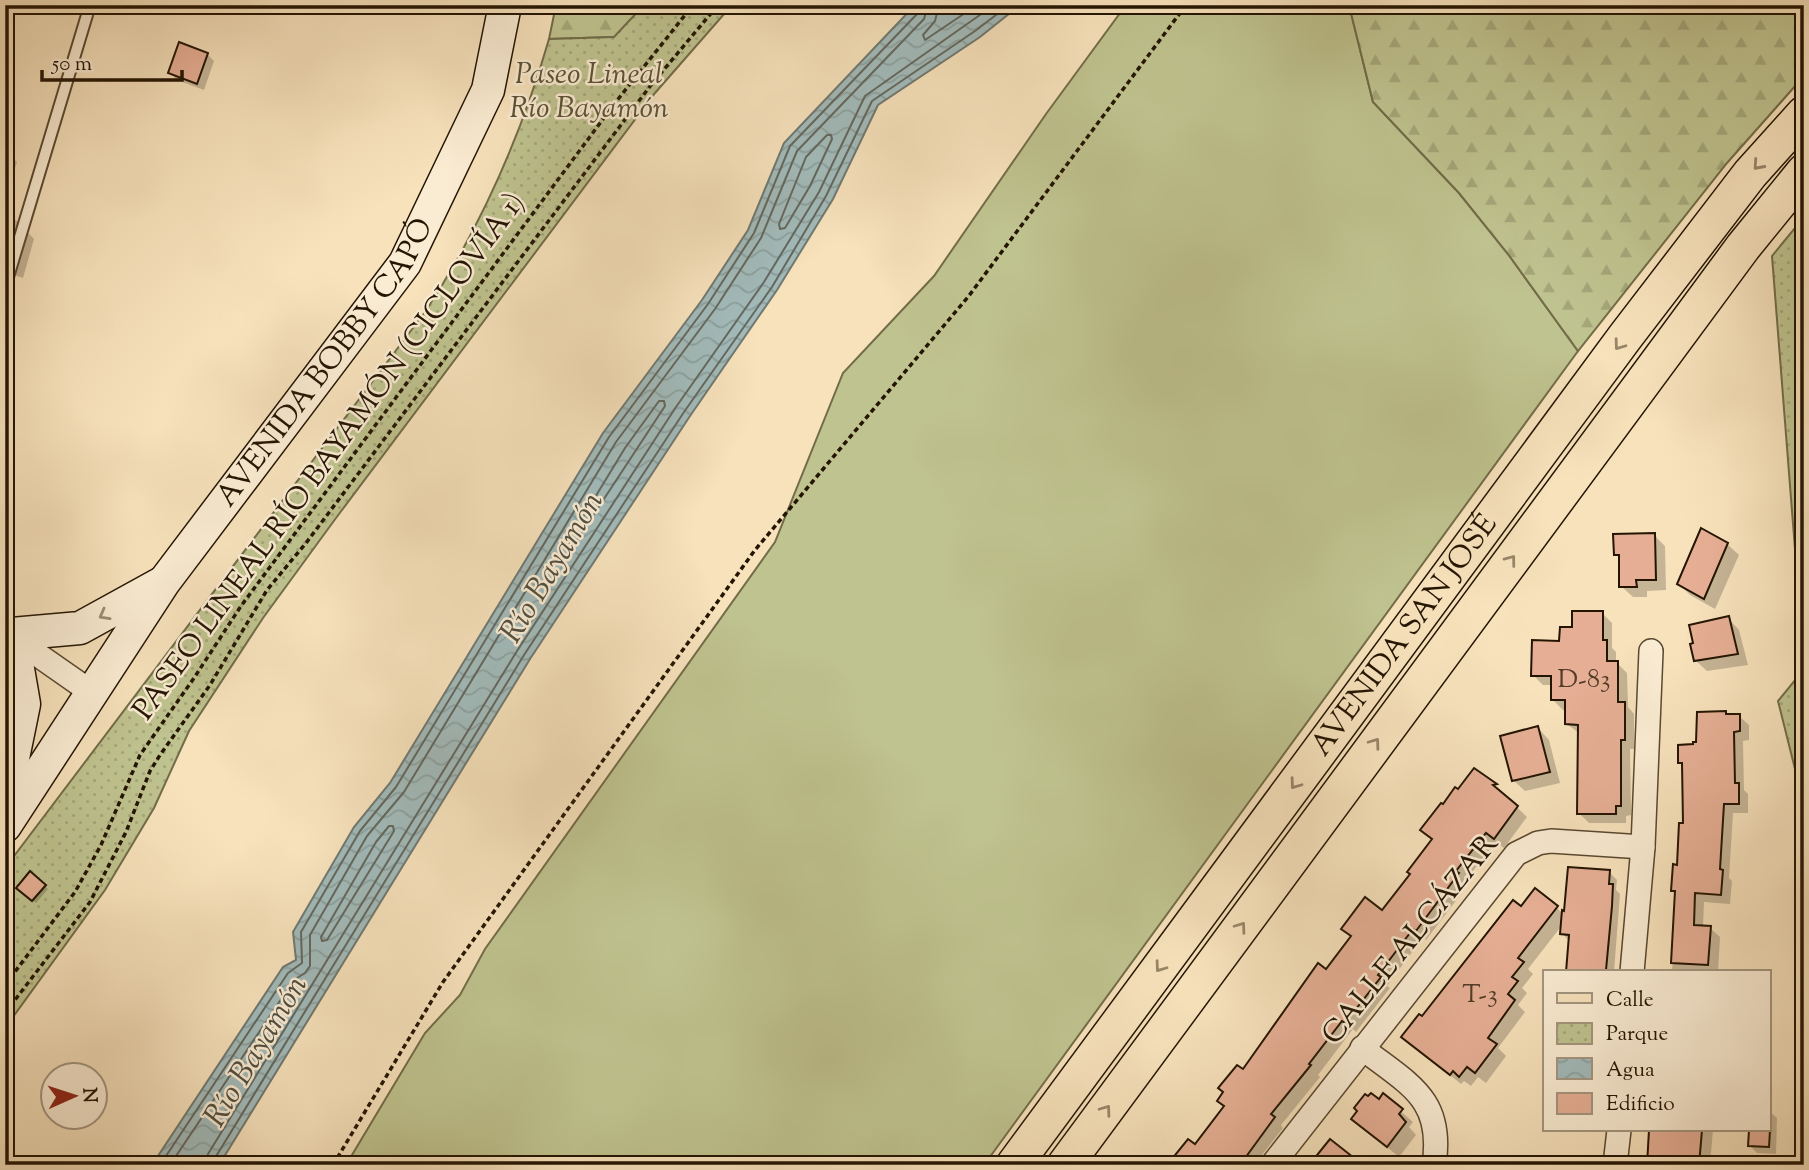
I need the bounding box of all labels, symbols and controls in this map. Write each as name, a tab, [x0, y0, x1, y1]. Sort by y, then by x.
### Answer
scale bar	[42, 38, 182, 82]
text: 50 m	[51, 50, 92, 80]
park label: Paseo Lineal Río Bayamón	[510, 54, 669, 131]
one-way arrow	[1754, 157, 1766, 170]
street label: PASEO LINEAL RÍO BAYAMÓN (CICLOVÍA 1)	[124, 184, 536, 730]
street label: AVENIDA BOBBY CAPÓ	[206, 211, 445, 516]
one-way arrow	[1615, 337, 1627, 350]
water label: Río Bayamón	[490, 483, 616, 653]
street label: AVENIDA SAN JOSÉ	[1301, 506, 1509, 766]
one-way arrow	[1503, 556, 1515, 568]
one-way arrow	[99, 607, 112, 620]
house number: D-83	[1558, 662, 1610, 699]
one-way arrow	[1367, 738, 1380, 751]
one-way arrow	[1291, 777, 1303, 789]
street label: CALLE ALCÁZAR	[1312, 825, 1510, 1055]
one-way arrow	[1232, 922, 1245, 934]
one-way arrow	[1156, 960, 1168, 972]
water label: Río Bayamón	[194, 967, 320, 1137]
legend	[1543, 970, 1770, 1132]
house number: T-3	[1462, 977, 1498, 1014]
text: Calle	[1606, 986, 1654, 1016]
text: Parque	[1606, 1020, 1668, 1050]
text: Agua	[1606, 1056, 1655, 1086]
north arrow	[38, 1062, 108, 1132]
text: N	[75, 1087, 102, 1104]
text: Edificio	[1606, 1090, 1675, 1120]
one-way arrow	[1097, 1105, 1110, 1118]

